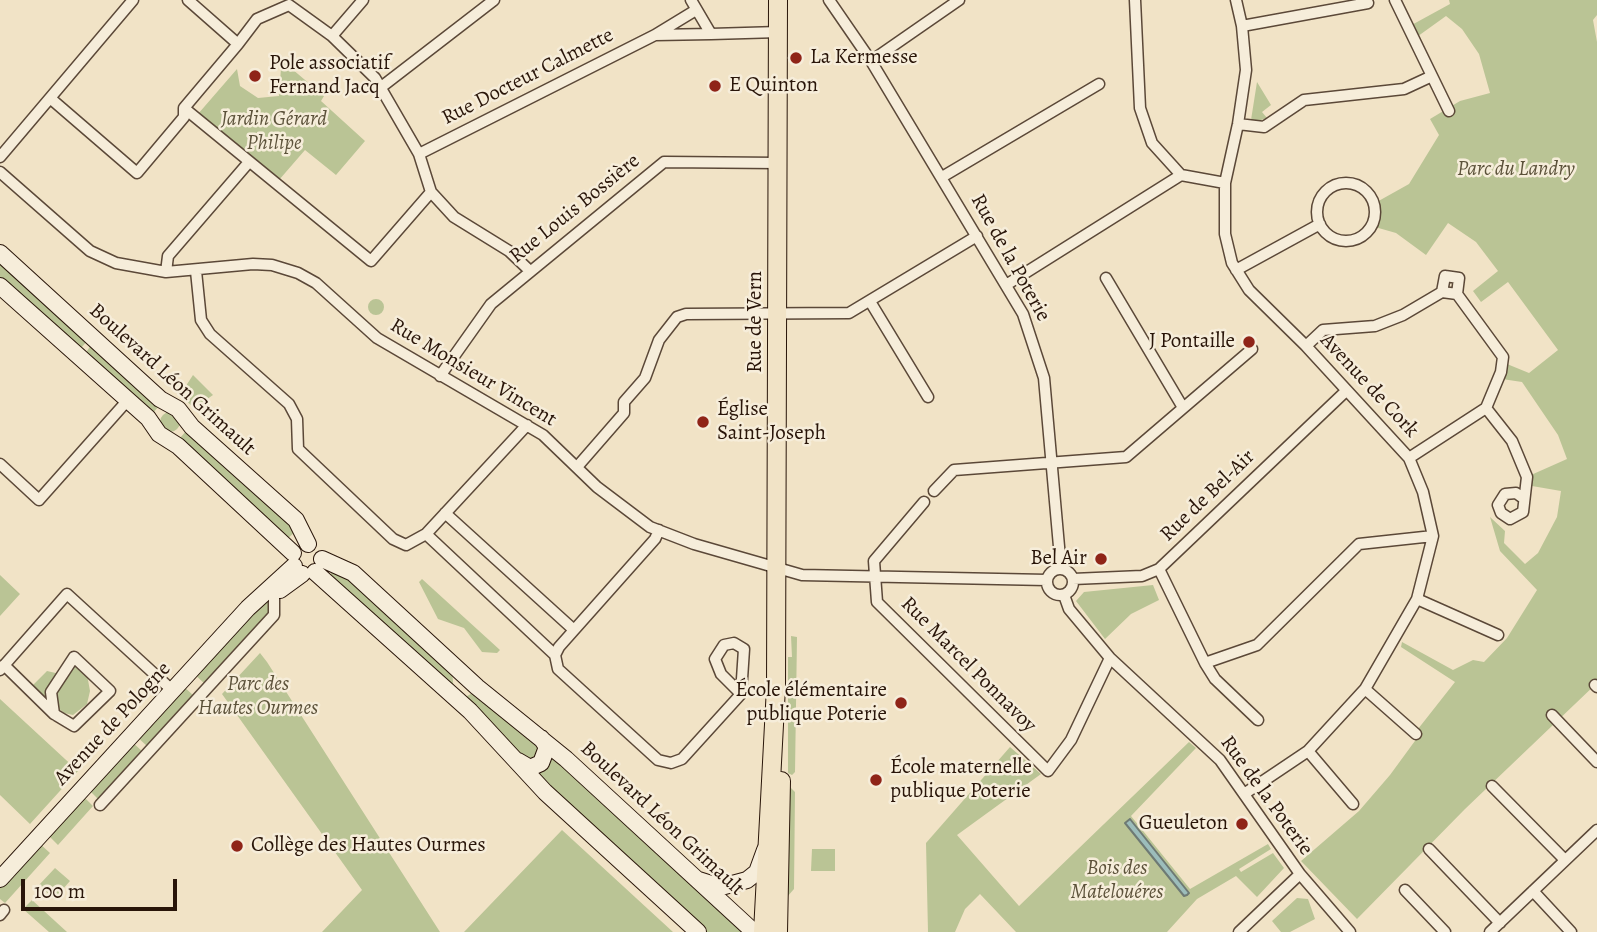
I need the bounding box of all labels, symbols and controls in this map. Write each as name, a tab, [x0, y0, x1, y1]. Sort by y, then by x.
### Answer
street label: Rue Docteur Calmette	[438, 23, 618, 131]
place label: La Kermesse	[810, 45, 918, 71]
marker: La Kermesse	[788, 50, 804, 66]
place label: Pole associatif Fernand Jacq	[269, 51, 390, 101]
marker: Pole associatif Fernand Jacq	[247, 68, 263, 84]
place label: E Quinton	[729, 73, 818, 99]
marker: E Quinton	[707, 78, 723, 94]
park label: Jardin Gérard Philipe	[221, 107, 327, 157]
street label: Rue Louis Bossière	[505, 149, 645, 269]
park label: Parc du Landry	[1457, 157, 1575, 183]
street label: Rue de la Poterie	[965, 190, 1055, 326]
street label: Rue de Vern	[743, 271, 769, 373]
street label: Boulevard Léon Grimault	[84, 299, 260, 461]
street label: Rue Monsieur Vincent	[385, 313, 561, 433]
place label: J Pontaille	[1149, 329, 1235, 355]
street label: Avenue de Cork	[1314, 329, 1424, 443]
marker: J Pontaille	[1241, 334, 1257, 350]
place label: Église Saint-Joseph	[717, 397, 826, 447]
marker: Église Saint-Joseph	[695, 414, 711, 430]
street label: Rue de Bel-Air	[1156, 445, 1260, 547]
place label: Bel Air	[1030, 546, 1087, 572]
marker: Bel Air	[1093, 551, 1109, 567]
street label: Rue Marcel Ponnavoy	[895, 592, 1041, 738]
street label: Avenue de Pologne	[49, 657, 177, 791]
park label: Parc des Hautes Ourmes	[198, 672, 318, 722]
place label: École élémentaire publique Poterie	[735, 678, 887, 728]
marker: École élémentaire publique Poterie	[893, 695, 909, 711]
street label: Rue de la Poterie	[1214, 731, 1318, 861]
street label: Boulevard Léon Grimault	[575, 736, 749, 902]
place label: École maternelle publique Poterie	[890, 755, 1032, 805]
marker: École maternelle publique Poterie	[868, 772, 884, 788]
place label: Gueuleton	[1139, 811, 1228, 837]
marker: Gueuleton	[1234, 816, 1250, 832]
place label: Collège des Hautes Ourmes	[251, 833, 486, 859]
marker: Collège des Hautes Ourmes	[229, 838, 245, 854]
park label: Bois des Matelouéres	[1071, 856, 1163, 906]
scale bar	[24, 866, 180, 910]
text: 100 m	[34, 877, 85, 905]

